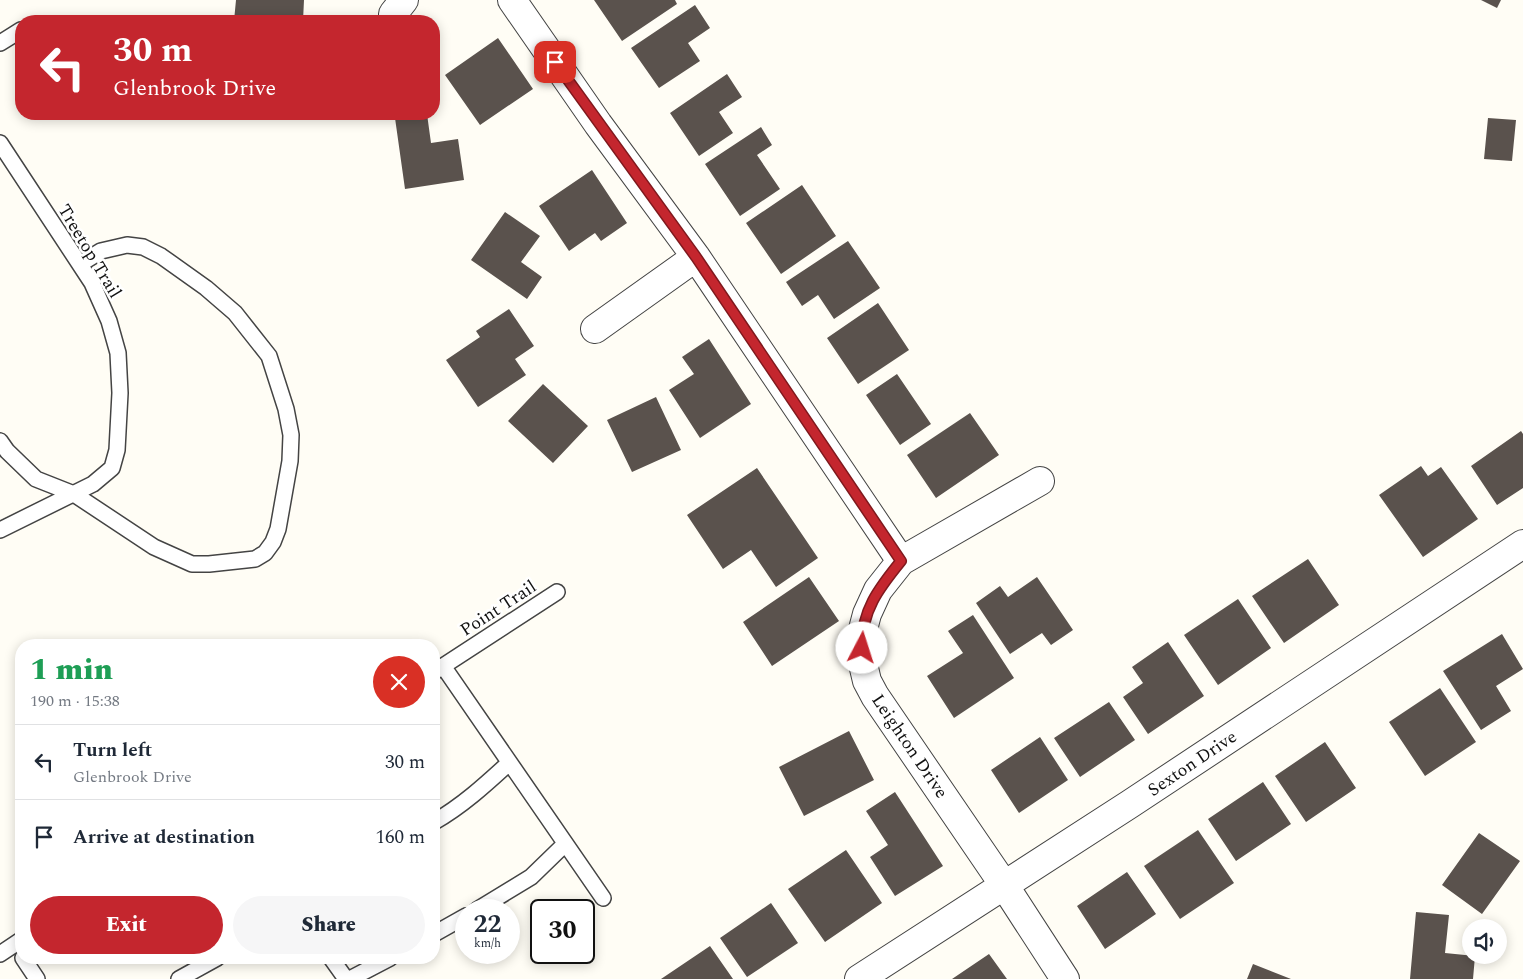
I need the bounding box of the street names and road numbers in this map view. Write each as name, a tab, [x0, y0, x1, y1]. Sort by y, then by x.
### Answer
street label: Treetop Trail	[51, 199, 128, 303]
street label: Point Trail	[455, 574, 542, 643]
street label: Leighton Drive	[865, 689, 955, 804]
street label: Sexton Drive	[1142, 724, 1242, 803]

